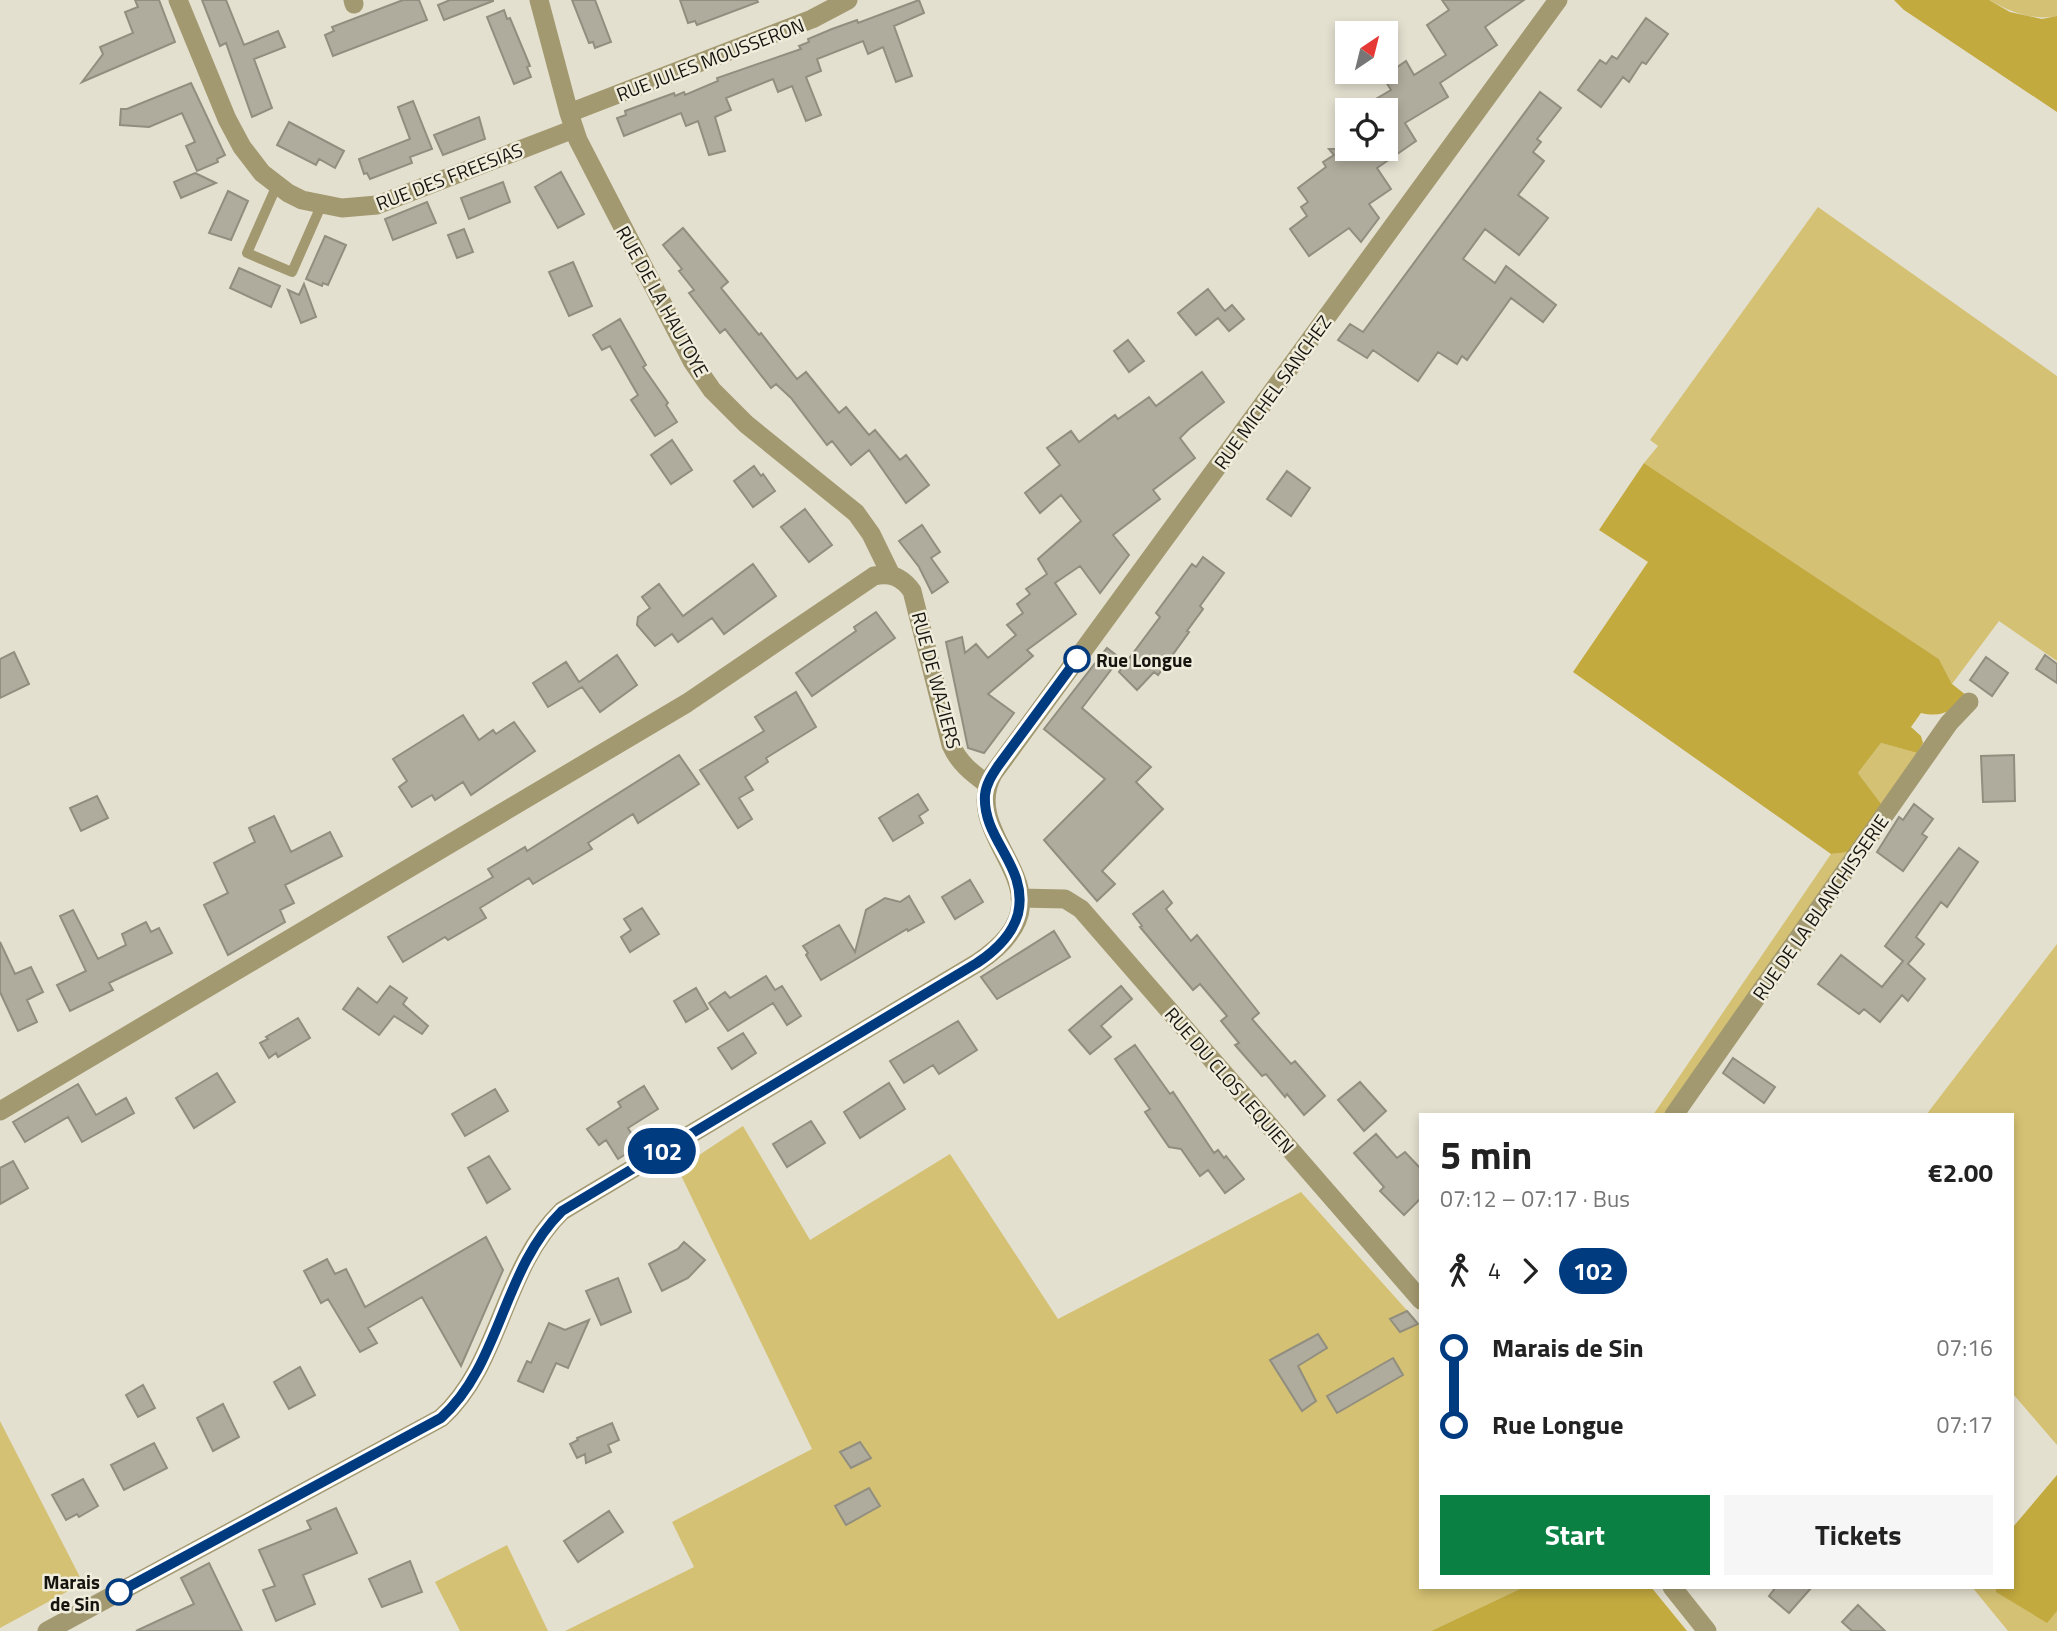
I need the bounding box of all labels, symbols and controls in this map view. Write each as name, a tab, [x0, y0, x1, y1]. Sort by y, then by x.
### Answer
street label: RUE JULES MOUSSERON	[612, 10, 808, 108]
north arrow	[1335, 21, 1398, 84]
map controls	[1335, 21, 1398, 161]
button: locate	[1335, 98, 1398, 161]
street label: RUE DES FREESIAS	[371, 135, 527, 217]
street label: RUE DE LA HAUTOYE	[609, 220, 717, 382]
street label: RUE MICHEL SANCHEZ	[1206, 309, 1338, 475]
street label: RUE DE WAZIERS	[905, 608, 969, 752]
place label: Rue Longue	[1096, 645, 1192, 674]
marker: Rue Longue	[1064, 646, 1090, 672]
street label: RUE DE LA BLANCHISSERIE	[1745, 808, 1895, 1006]
street label: RUE DU CLOS LEQUIEN	[1158, 1000, 1302, 1160]
text: 5 min	[1440, 1126, 1532, 1184]
line badge: 102	[622, 1128, 702, 1174]
text: 102	[642, 1133, 682, 1169]
text: €2.00	[1928, 1153, 1993, 1192]
text: 07:12 – 07:17 · Bus	[1440, 1181, 1630, 1216]
icon: walk	[1440, 1252, 1478, 1290]
icon: forward	[1511, 1252, 1549, 1290]
text: 4	[1488, 1253, 1501, 1288]
text: 102	[1573, 1253, 1613, 1289]
text: Marais de Sin	[1492, 1328, 1644, 1367]
text: 07:16	[1936, 1330, 1993, 1365]
text: Rue Longue	[1492, 1405, 1623, 1444]
text: 07:17	[1936, 1407, 1993, 1442]
button: Start	[1440, 1495, 1710, 1575]
button: Tickets	[1724, 1495, 1993, 1575]
place label: Marais de Sin	[43, 1567, 100, 1618]
marker: Marais de Sin	[106, 1579, 132, 1605]

